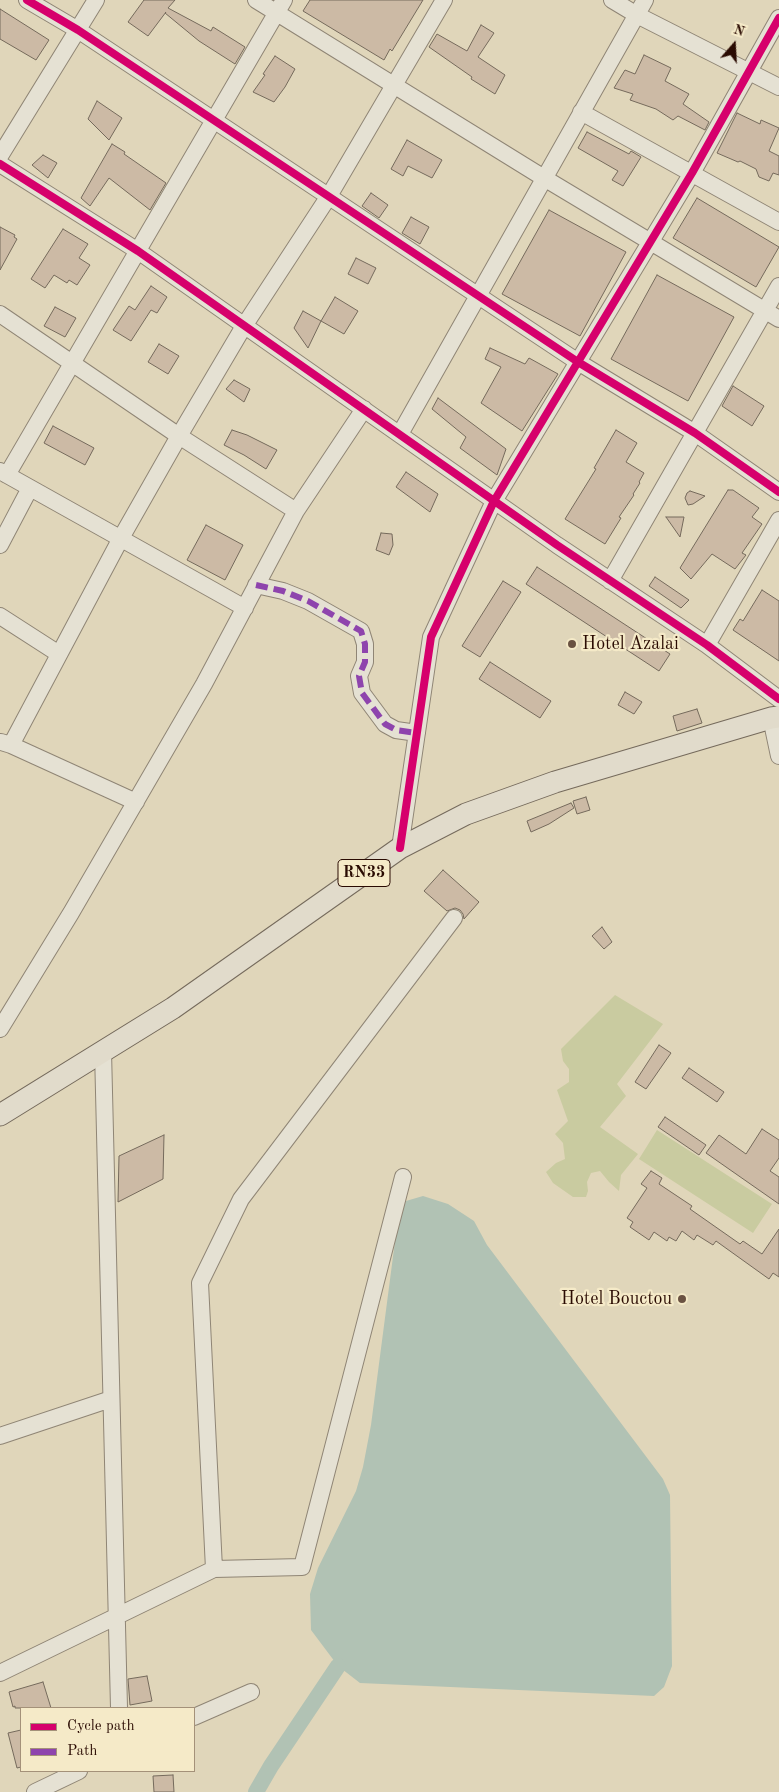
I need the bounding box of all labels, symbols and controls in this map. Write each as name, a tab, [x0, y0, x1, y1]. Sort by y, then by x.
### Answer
north arrow	[709, 20, 759, 70]
text: N	[732, 22, 746, 39]
place label: Hotel Azalai	[582, 633, 679, 655]
marker: Hotel Azalai	[566, 638, 578, 650]
road number: RN33	[338, 860, 390, 886]
place label: Hotel Bouctou	[561, 1288, 672, 1310]
marker: Hotel Bouctou	[676, 1293, 688, 1305]
legend	[20, 1707, 195, 1772]
text: Cycle path	[67, 1719, 135, 1734]
text: Path	[67, 1744, 97, 1759]

